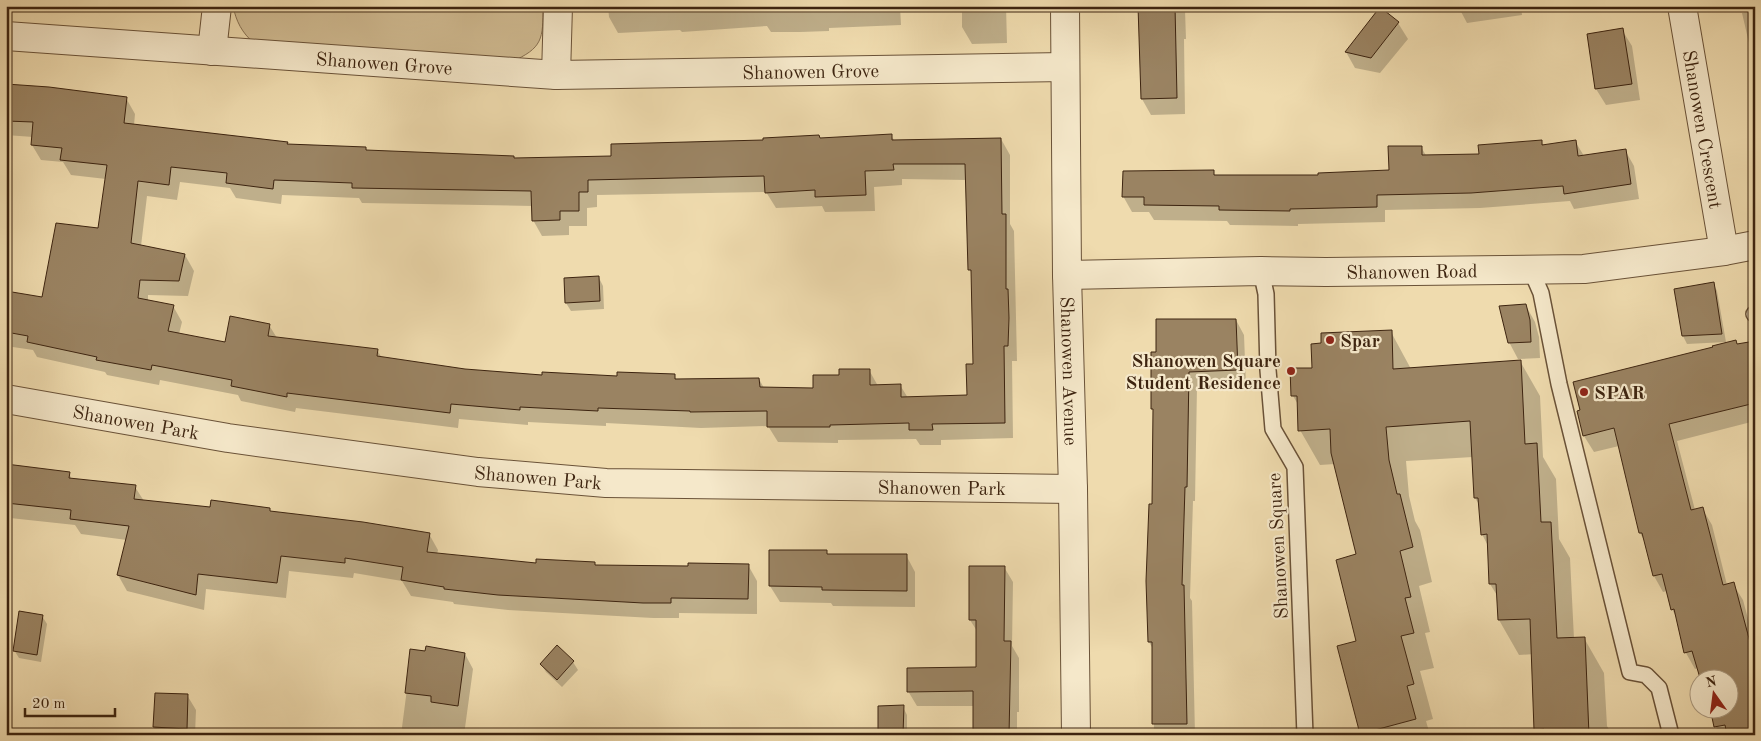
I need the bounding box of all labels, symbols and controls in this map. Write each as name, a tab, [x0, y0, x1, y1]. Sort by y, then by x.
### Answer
street label: Shanowen Crescent	[1678, 49, 1724, 210]
street label: Shanowen Grove	[315, 51, 453, 80]
street label: Shanowen Grove	[742, 63, 879, 84]
street label: Shanowen Road	[1346, 263, 1478, 284]
street label: Shanowen Avenue	[1056, 296, 1079, 446]
place label: Spar	[1340, 333, 1380, 352]
marker: Spar	[1324, 334, 1336, 346]
place label: Shanowen Square Student Residence	[1126, 353, 1281, 394]
marker: Shanowen Square Student Residence	[1285, 365, 1297, 377]
place label: SPAR	[1594, 385, 1645, 404]
marker: SPAR	[1578, 386, 1590, 398]
street label: Shanowen Park	[71, 404, 200, 445]
street label: Shanowen Park	[473, 465, 603, 495]
street label: Shanowen Square	[1266, 472, 1293, 619]
street label: Shanowen Park	[878, 479, 1006, 500]
north arrow	[1688, 668, 1738, 718]
text: N	[1704, 674, 1718, 690]
scale bar	[25, 686, 115, 718]
text: 20 m	[32, 697, 66, 712]

